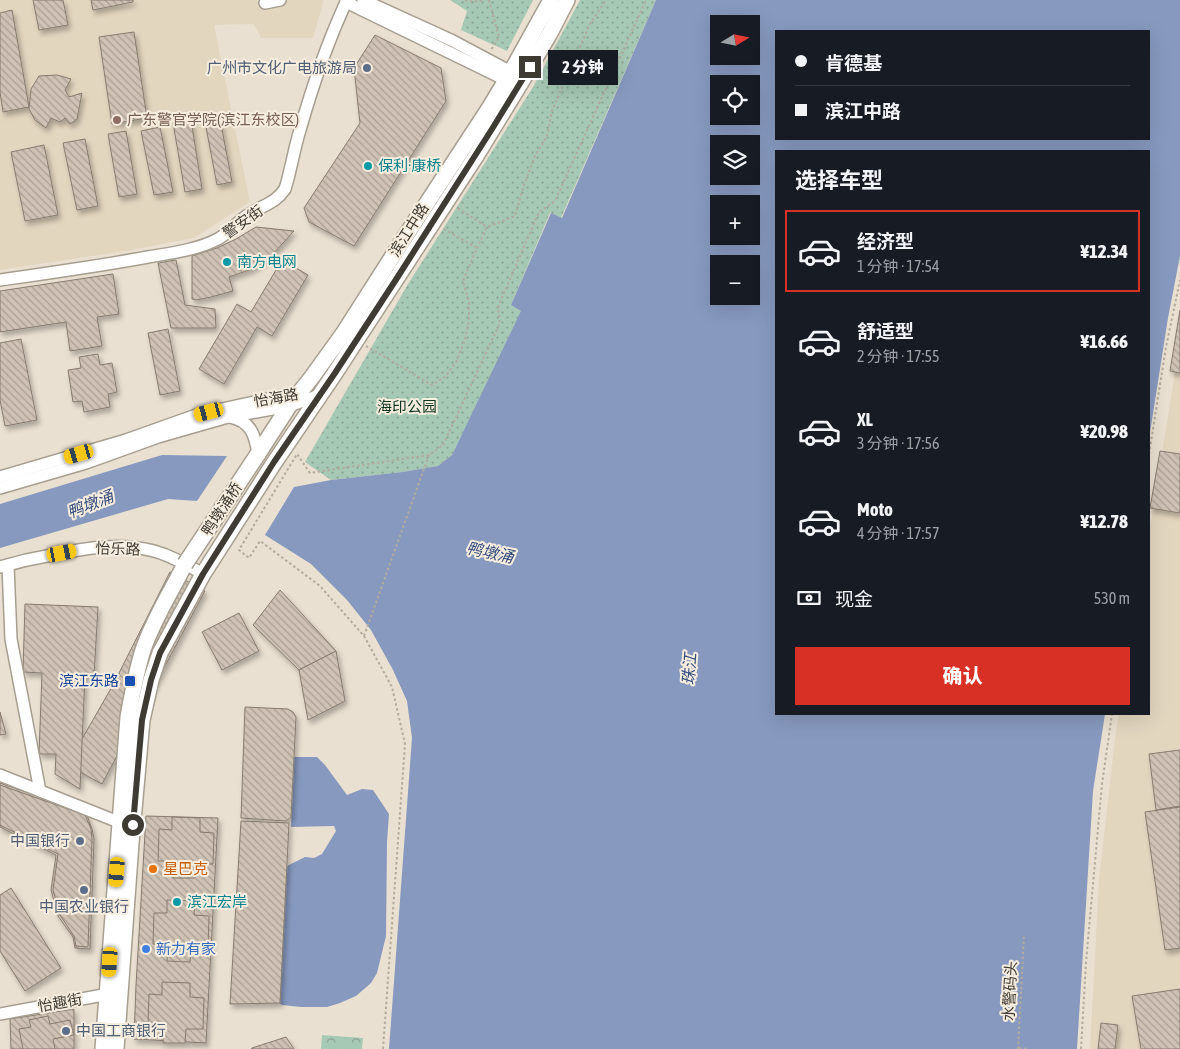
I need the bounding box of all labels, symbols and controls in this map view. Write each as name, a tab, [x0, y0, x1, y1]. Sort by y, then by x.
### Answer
north arrow	[710, 15, 760, 65]
map controls	[710, 15, 760, 305]
callout: 2 分钟	[548, 50, 618, 84]
text: 肯德基	[825, 52, 882, 74]
route end	[519, 56, 541, 78]
text: 2 分钟	[562, 58, 604, 76]
place label: 广州市文化广电旅游局	[207, 59, 357, 76]
marker: 广州市文化广电旅游局	[361, 62, 373, 74]
button: locate	[710, 75, 760, 125]
text: 滨江中路	[825, 100, 901, 122]
place label: 广东警官学院(滨江东校区)	[127, 111, 299, 128]
marker: 广东警官学院(滨江东校区)	[111, 114, 123, 126]
button: layers	[710, 135, 760, 185]
place label: 保利·康桥	[378, 157, 441, 174]
marker: 保利·康桥	[362, 160, 374, 172]
text: 选择车型	[795, 167, 883, 193]
button: +	[710, 195, 760, 245]
street label: 滨江中路	[385, 200, 432, 260]
street label: 警安街	[219, 202, 266, 241]
icon: car	[797, 229, 842, 274]
text: 经济型	[857, 230, 914, 252]
text: ¥12.34	[1080, 240, 1128, 262]
place label: 南方电网	[237, 253, 297, 270]
button: −	[710, 255, 760, 305]
marker: 南方电网	[221, 256, 233, 268]
text: 1 分钟 · 17:54	[857, 257, 939, 275]
icon: car	[797, 319, 842, 364]
text: 舒适型	[857, 320, 914, 342]
text: ¥16.66	[1080, 330, 1128, 352]
text: 2 分钟 · 17:55	[857, 347, 939, 365]
street label: 怡海路	[252, 385, 300, 410]
park label: 海印公园	[377, 398, 437, 415]
car	[192, 401, 225, 423]
text: XL	[857, 408, 873, 430]
icon: car	[797, 409, 842, 454]
text: ¥20.98	[1080, 420, 1128, 442]
text: 3 分钟 · 17:56	[857, 434, 939, 452]
car	[62, 443, 95, 465]
street label: 鸭墩涌桥	[198, 479, 245, 539]
water label: 鸭墩涌	[64, 486, 117, 521]
text: Moto	[857, 498, 893, 520]
icon: car	[797, 499, 842, 544]
text: ¥12.78	[1080, 510, 1128, 532]
text: 4 分钟 · 17:57	[857, 524, 939, 542]
water label: 鸭墩涌	[465, 538, 517, 566]
street label: 怡乐路	[95, 539, 141, 558]
car	[45, 543, 78, 563]
icon: cash	[795, 584, 823, 612]
text: 现金	[835, 588, 873, 610]
text: 530 m	[1094, 589, 1130, 607]
button: 确认	[795, 647, 1130, 705]
water label: 珠江	[679, 650, 699, 686]
place label: 滨江东路	[59, 672, 119, 689]
marker: 滨江东路	[123, 674, 137, 688]
route start	[122, 814, 144, 836]
place label: 中国银行	[10, 832, 70, 849]
marker: 中国银行	[74, 835, 86, 847]
car	[108, 856, 125, 888]
place label: 星巴克	[163, 860, 208, 877]
marker: 星巴克	[147, 863, 159, 875]
marker: 中国农业银行	[78, 884, 90, 896]
place label: 滨江宏岸	[187, 893, 247, 910]
marker: 滨江宏岸	[171, 896, 183, 908]
place label: 中国农业银行	[39, 898, 129, 915]
place label: 新力有家	[156, 940, 216, 957]
marker: 新力有家	[140, 943, 152, 955]
car	[101, 947, 118, 977]
street label: 水警码头	[999, 961, 1020, 1021]
street label: 怡趣街	[36, 990, 84, 1015]
place label: 中国工商银行	[76, 1022, 166, 1039]
marker: 中国工商银行	[60, 1025, 72, 1037]

